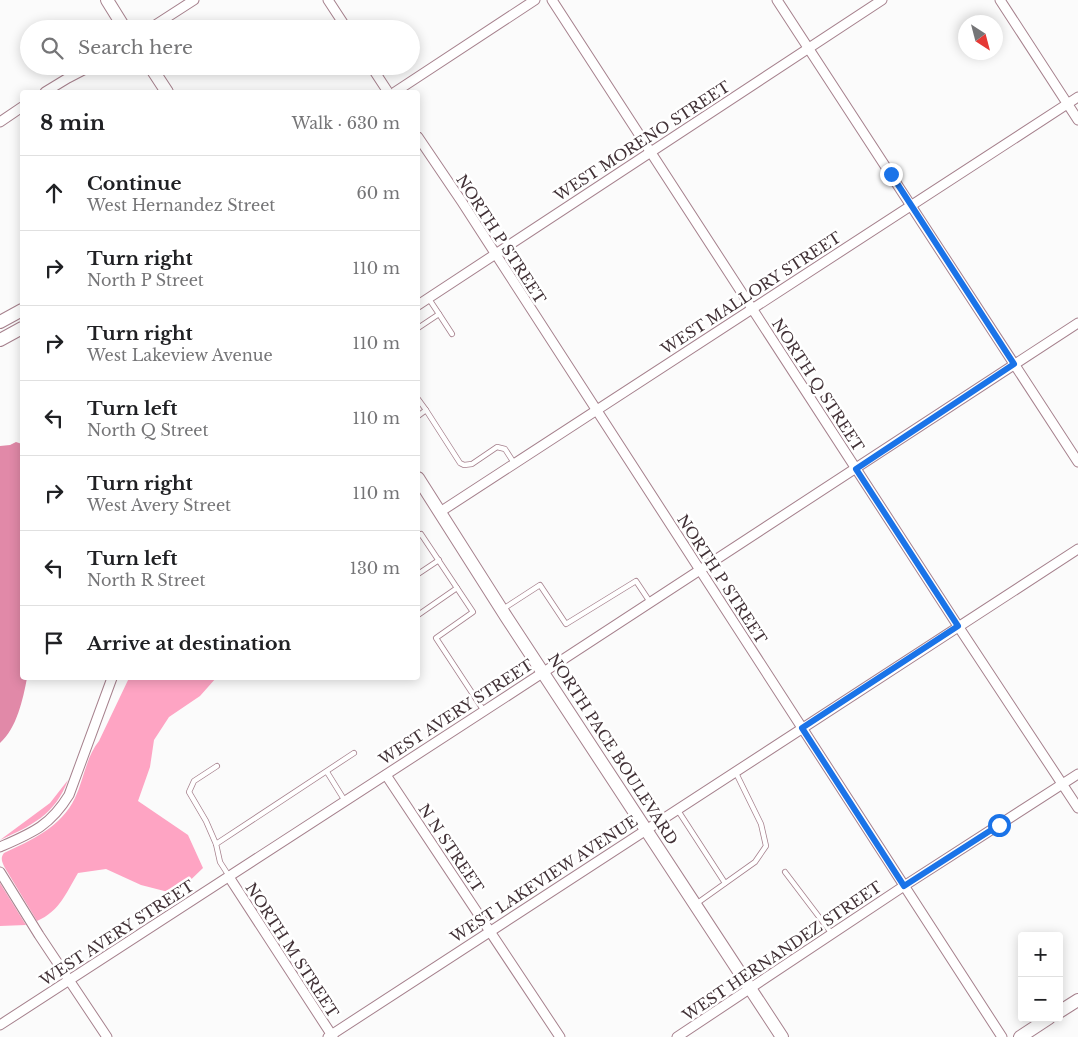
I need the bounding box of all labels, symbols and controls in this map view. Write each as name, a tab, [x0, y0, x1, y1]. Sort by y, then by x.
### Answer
north arrow	[958, 15, 1003, 60]
search box	[20, 20, 420, 75]
icon: search	[38, 34, 66, 62]
text: Search here	[78, 36, 193, 59]
street label: WEST MORENO STREET	[550, 77, 734, 206]
text: 8 min	[40, 110, 105, 136]
text: Walk · 630 m	[292, 113, 400, 133]
route end	[880, 163, 903, 186]
street label: NORTH P STREET	[452, 171, 550, 307]
text: Continue	[87, 172, 182, 195]
icon: ahead	[40, 179, 68, 207]
text: 60 m	[357, 183, 400, 203]
text: West Hernandez Street	[87, 195, 275, 215]
street label: WEST MALLORY STREET	[657, 228, 845, 359]
text: Turn right	[87, 247, 193, 270]
icon: right	[40, 254, 68, 282]
text: 110 m	[353, 258, 400, 278]
text: North P Street	[87, 270, 204, 290]
street label: NORTH Q STREET	[768, 315, 868, 455]
text: Turn right	[87, 322, 193, 345]
icon: right	[40, 329, 68, 357]
text: 110 m	[353, 333, 400, 353]
text: West Lakeview Avenue	[87, 345, 273, 365]
text: Turn left	[87, 397, 178, 420]
icon: left	[40, 404, 68, 432]
text: 110 m	[353, 408, 400, 428]
text: North Q Street	[87, 420, 209, 440]
text: Turn right	[87, 472, 193, 495]
icon: right	[40, 479, 68, 507]
text: 110 m	[353, 483, 400, 503]
text: West Avery Street	[87, 495, 231, 515]
street label: NORTH P STREET	[673, 511, 771, 647]
text: Turn left	[87, 547, 178, 570]
icon: left	[40, 554, 68, 582]
text: 130 m	[350, 558, 400, 578]
text: North R Street	[87, 570, 205, 590]
icon: arrive	[40, 629, 68, 657]
text: Arrive at destination	[87, 632, 291, 655]
street label: NORTH PACE BOULEVARD	[544, 650, 682, 848]
street label: WEST AVERY STREET	[375, 655, 537, 769]
street label: N N STREET	[414, 800, 488, 896]
street label: WEST LAKEVIEW AVENUE	[446, 811, 641, 947]
route start	[988, 814, 1011, 837]
street label: WEST AVERY STREET	[36, 876, 198, 990]
street label: WEST HERNANDEZ STREET	[678, 877, 885, 1025]
street label: NORTH M STREET	[241, 879, 343, 1021]
map controls	[1018, 932, 1063, 1022]
button: +	[1018, 932, 1063, 977]
button: −	[1018, 977, 1063, 1022]

